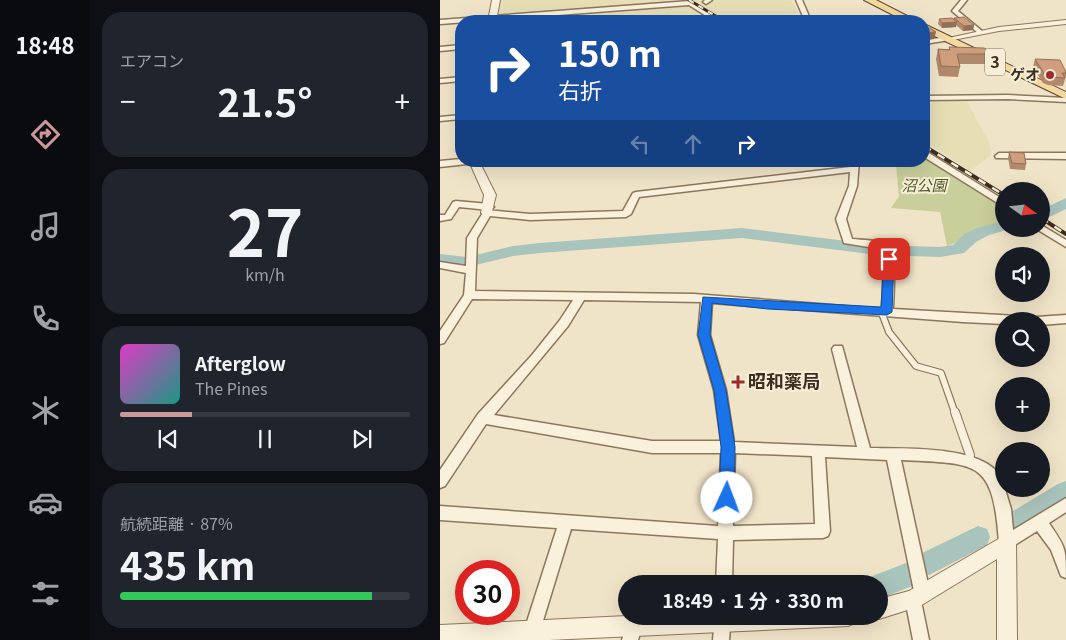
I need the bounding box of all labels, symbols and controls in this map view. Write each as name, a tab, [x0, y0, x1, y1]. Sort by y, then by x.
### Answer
text: 150 m	[558, 26, 662, 77]
text: 18:48	[15, 28, 75, 60]
icon: right	[475, 35, 540, 100]
text: エアコン	[120, 48, 184, 72]
road number: 3	[985, 48, 1005, 76]
place label: ゲオ	[1010, 63, 1040, 84]
marker: ゲオ	[1044, 69, 1056, 81]
text: 21.5°	[218, 73, 312, 128]
text: 右折	[558, 73, 602, 105]
text: −	[120, 80, 136, 120]
text: +	[394, 80, 410, 120]
icon: directions	[28, 117, 63, 152]
icon: left	[626, 130, 654, 158]
icon: ahead	[679, 130, 707, 158]
icon: right	[732, 130, 760, 158]
park label: 沼公園	[901, 174, 948, 195]
text: 27	[227, 182, 303, 276]
north arrow	[995, 182, 1050, 238]
map controls	[995, 182, 1050, 497]
icon: music	[28, 209, 63, 244]
pin	[868, 238, 910, 280]
icon: arrive	[875, 245, 903, 273]
button: sound	[995, 247, 1050, 302]
text: km/h	[245, 262, 285, 286]
icon: phone	[28, 301, 63, 336]
button: search	[995, 312, 1050, 367]
text: Afterglow	[195, 349, 286, 376]
place label: 昭和薬局	[748, 367, 820, 393]
text: The Pines	[195, 376, 267, 400]
marker: 昭和薬局	[732, 376, 744, 388]
button: +	[995, 377, 1050, 432]
icon: climate	[28, 393, 63, 428]
icon: previous	[154, 425, 182, 453]
icon: pause	[251, 425, 279, 453]
icon: next	[348, 425, 376, 453]
button: −	[995, 442, 1050, 497]
position arrow	[700, 471, 752, 523]
icon: car	[28, 485, 63, 520]
text: 航続距離 · 87%	[120, 511, 233, 535]
text: 435 km	[120, 536, 255, 591]
speed limit sign: 30	[455, 560, 520, 625]
icon: filters	[28, 576, 63, 611]
text: 18:49 · 1 分 · 330 m	[662, 586, 844, 613]

